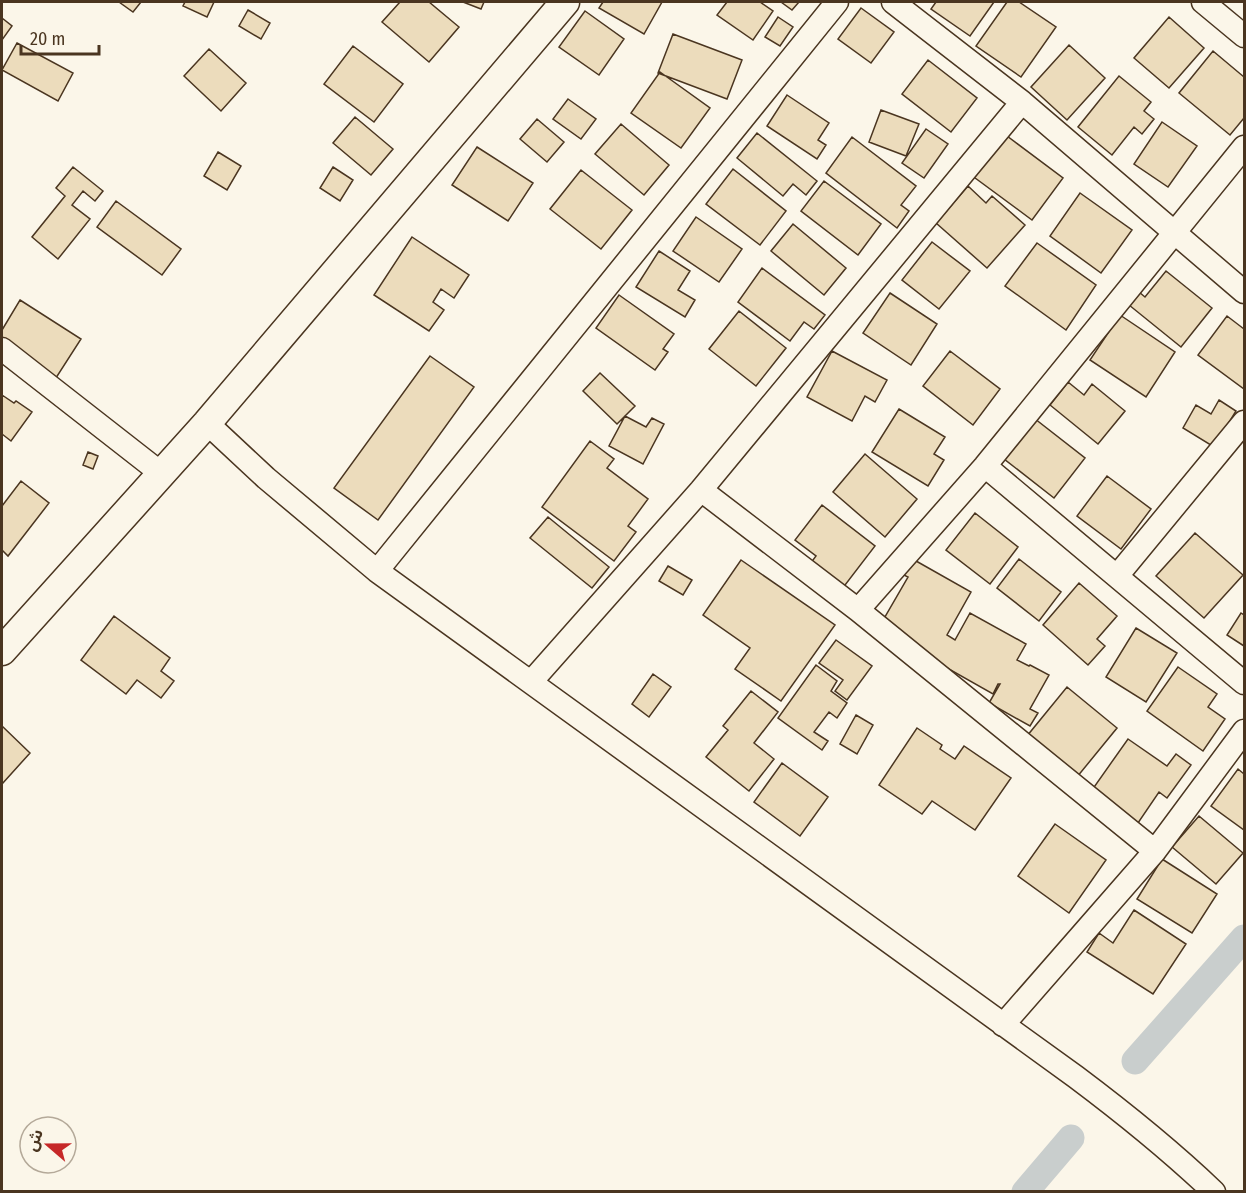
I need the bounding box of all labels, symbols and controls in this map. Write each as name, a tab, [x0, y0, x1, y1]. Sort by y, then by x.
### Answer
scale bar	[21, 18, 99, 56]
text: 20 m	[30, 28, 65, 50]
north arrow	[18, 1115, 78, 1175]
text: ش	[22, 1126, 47, 1154]

